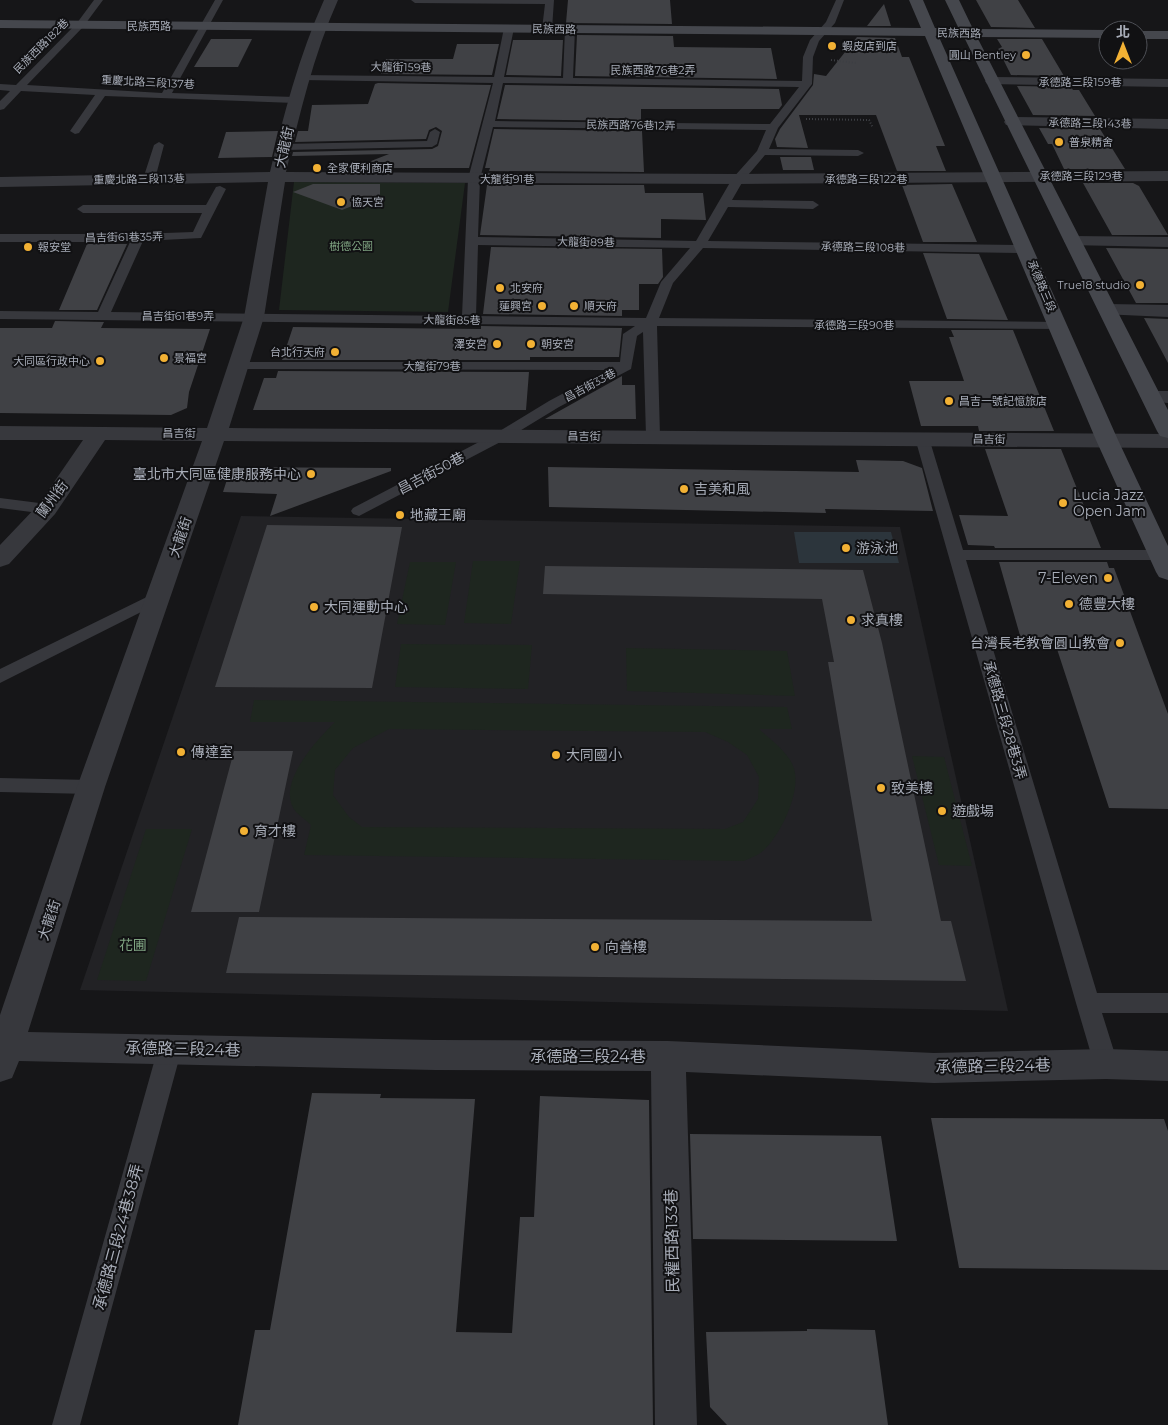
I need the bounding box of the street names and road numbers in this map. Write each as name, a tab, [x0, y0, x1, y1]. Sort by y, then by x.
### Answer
street label: 民族西路182巷	[11, 16, 71, 76]
street label: 民族西路	[127, 19, 171, 33]
street label: 民族西路	[532, 22, 576, 36]
street label: 民族西路	[937, 26, 981, 40]
street label: 大龍街159巷	[370, 59, 432, 75]
street label: 民族西路76巷2弄	[610, 63, 696, 77]
street label: 重慶北路三段137巷	[101, 73, 195, 91]
street label: 承德路三段159巷	[1039, 75, 1121, 89]
street label: 承德路三段143巷	[1048, 115, 1132, 131]
street label: 民族西路76巷12弄	[586, 117, 676, 133]
street label: 大龍街	[271, 125, 297, 169]
street label: 承德路三段129巷	[1040, 169, 1122, 183]
street label: 重慶北路三段113巷	[93, 171, 185, 187]
street label: 大龍街91巷	[480, 172, 534, 186]
street label: 承德路三段122巷	[825, 172, 907, 186]
street label: 昌吉街61巷35弄	[85, 229, 163, 245]
street label: 大龍街89巷	[557, 234, 615, 250]
street label: 承德路三段108巷	[821, 239, 905, 255]
street label: 承德路三段	[1025, 258, 1059, 314]
street label: 昌吉街61巷9弄	[142, 309, 214, 323]
street label: 大龍街85巷	[423, 313, 481, 327]
street label: 承德路三段90巷	[814, 318, 894, 332]
street label: 大龍街79巷	[403, 359, 461, 373]
street label: 昌吉街33巷	[562, 366, 618, 404]
street label: 昌吉街	[163, 426, 196, 440]
street label: 昌吉街	[568, 429, 601, 443]
street label: 昌吉街	[972, 432, 1006, 446]
street label: 昌吉街50巷	[394, 448, 468, 498]
street label: 蘭州街	[32, 477, 72, 521]
street label: 大龍街	[165, 514, 195, 560]
street label: 承德路三段28巷3弄	[979, 659, 1031, 781]
street label: 大龍街	[34, 897, 64, 943]
street label: 承德路三段24巷	[125, 1038, 241, 1060]
street label: 承德路三段24巷	[530, 1047, 646, 1066]
street label: 承德路三段24巷	[935, 1055, 1051, 1077]
street label: 承德路三段24巷38弄	[89, 1162, 147, 1312]
street label: 民權西路133巷	[662, 1189, 682, 1293]

